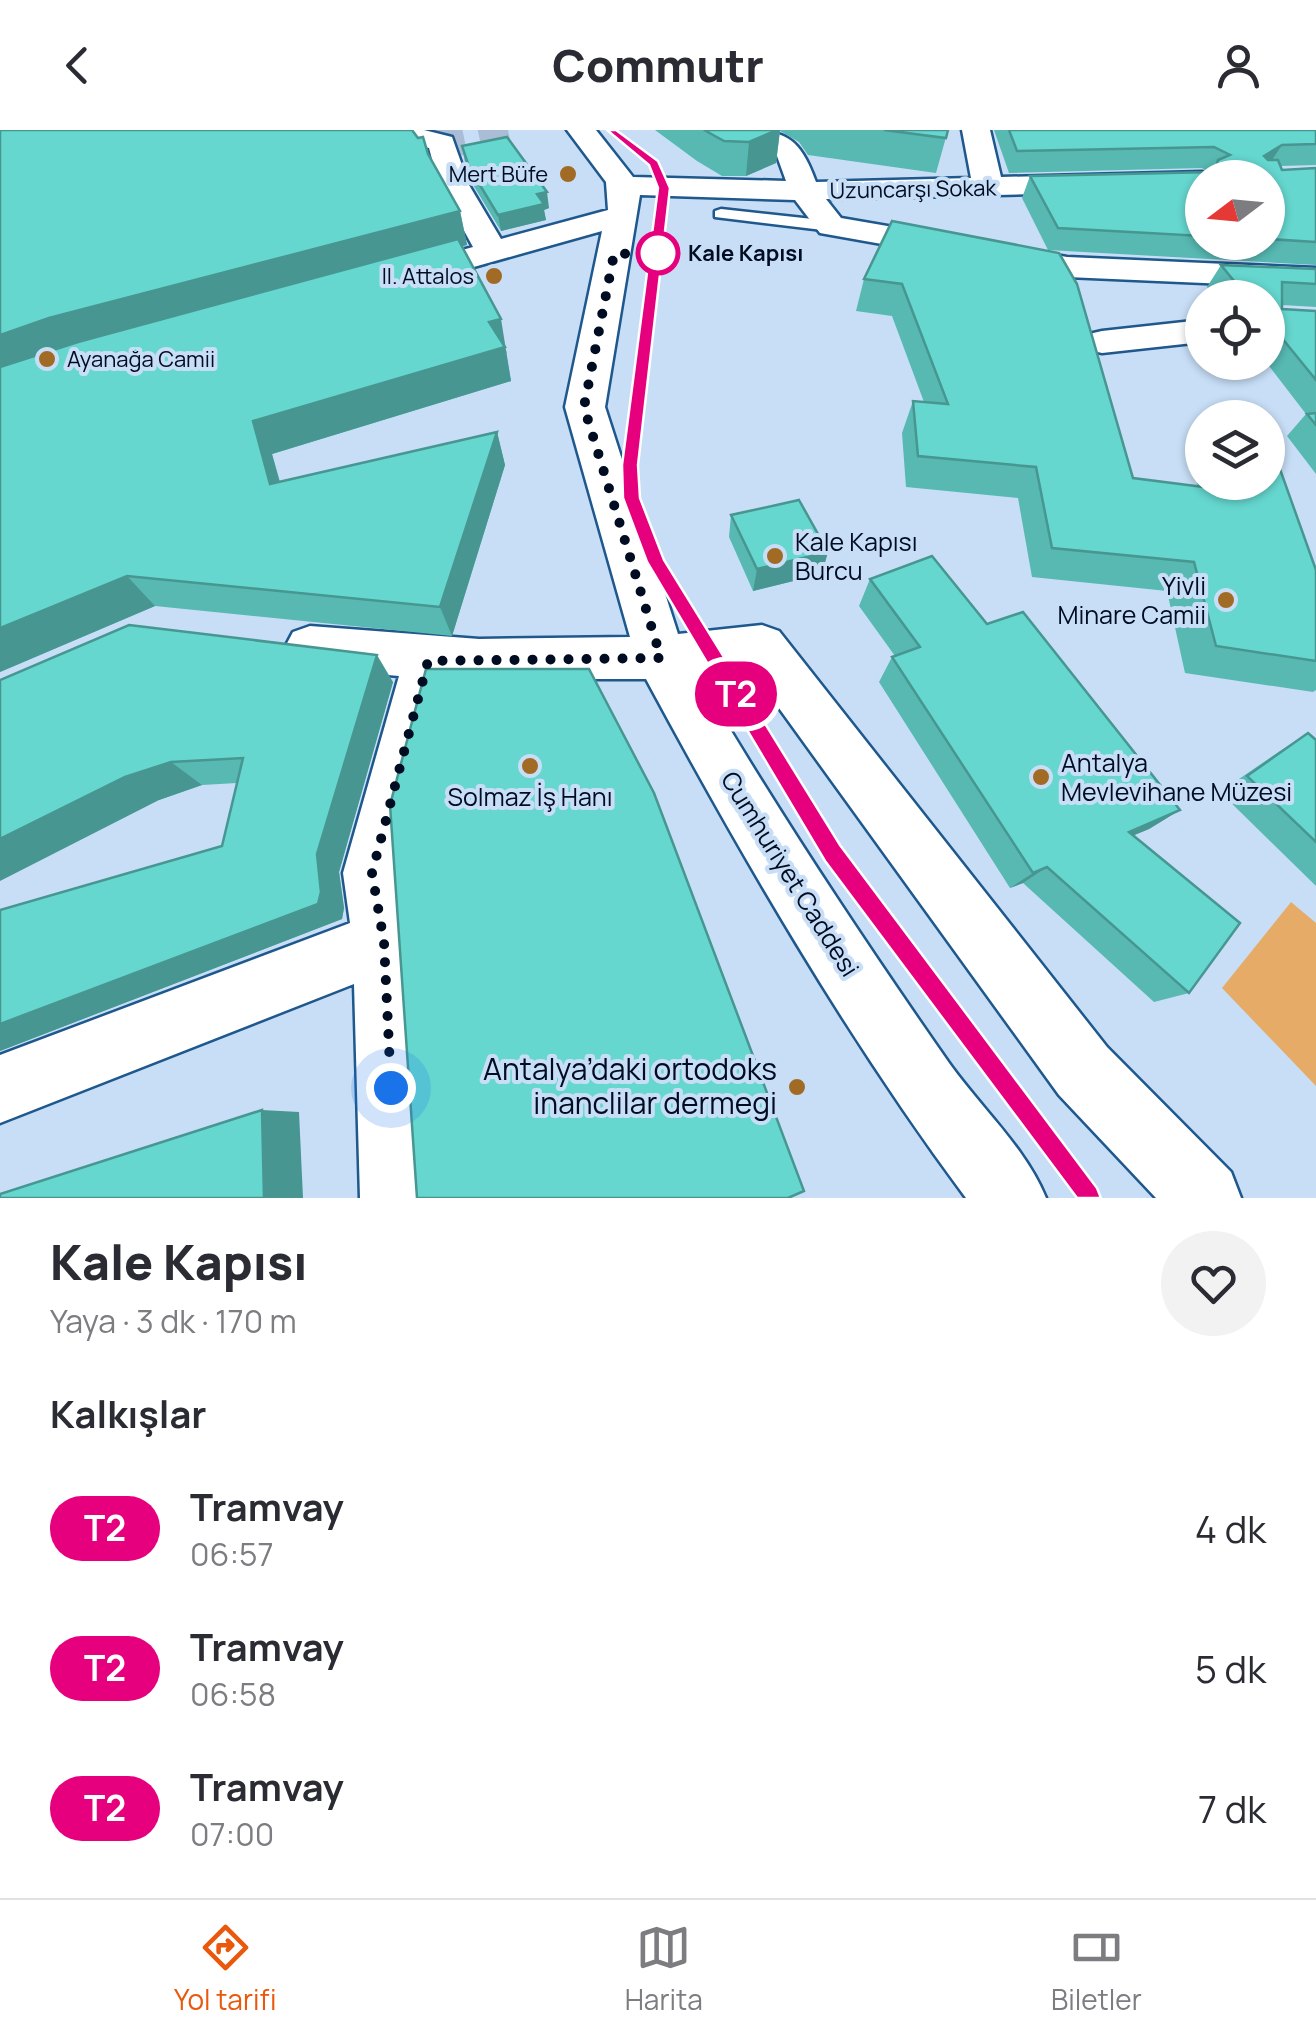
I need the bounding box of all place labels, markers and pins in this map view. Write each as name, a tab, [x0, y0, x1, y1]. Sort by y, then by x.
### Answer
place label: Mert Büfe	[449, 159, 548, 189]
marker: Mert Büfe	[557, 163, 579, 185]
marker: Kale Kapısı	[637, 232, 679, 274]
place label: Kale Kapısı	[688, 238, 803, 268]
place label: II. Attalos	[382, 261, 474, 291]
marker: II. Attalos	[483, 265, 505, 287]
place label: Ayanağa Camii	[67, 344, 215, 374]
marker: Ayanağa Camii	[36, 348, 58, 370]
place label: Kale Kapısı Burcu	[795, 524, 918, 588]
marker: Kale Kapısı Burcu	[764, 545, 786, 567]
place label: Yivli Minare Camii	[1057, 568, 1206, 632]
marker: Yivli Minare Camii	[1215, 589, 1237, 611]
place label: Antalya Mevlevihane Müzesi	[1061, 745, 1292, 809]
marker: Solmaz İş Hanı	[519, 755, 541, 777]
marker: Antalya Mevlevihane Müzesi	[1030, 766, 1052, 788]
place label: Solmaz İş Hanı	[447, 779, 613, 814]
place label: Antalya’daki ortodoks inanclilar dermegi	[483, 1048, 777, 1123]
marker: Antalya’daki ortodoks inanclilar dermegi	[786, 1076, 808, 1098]

